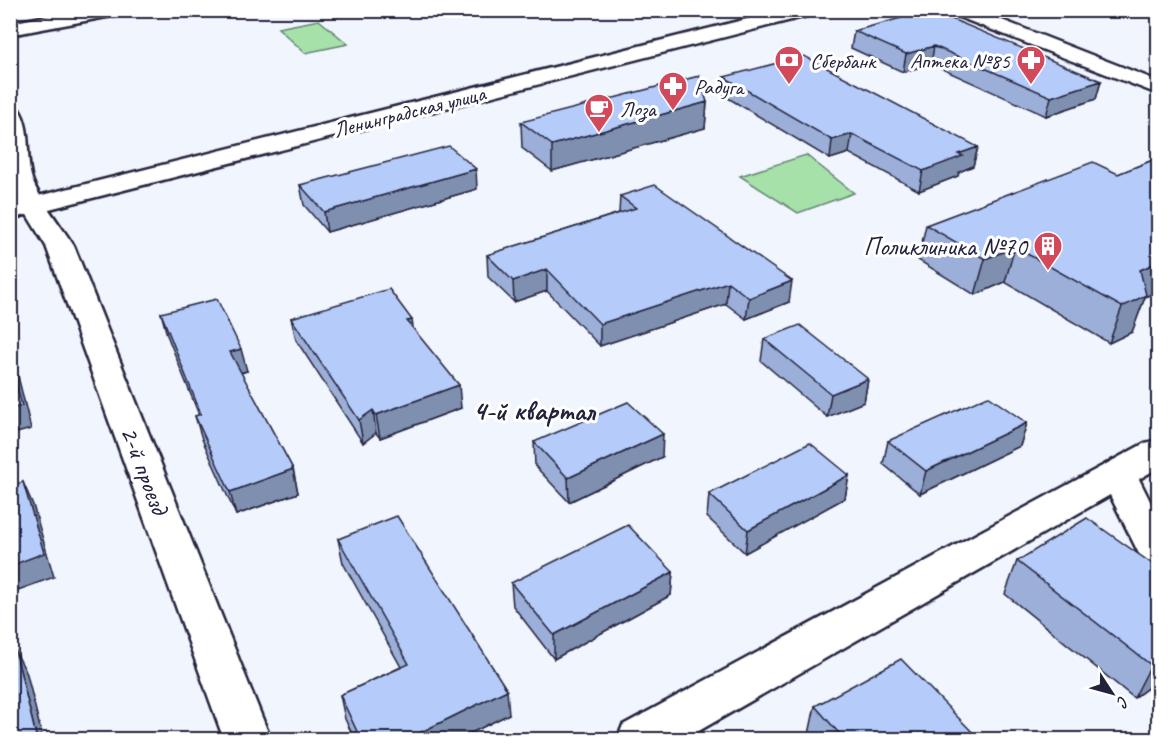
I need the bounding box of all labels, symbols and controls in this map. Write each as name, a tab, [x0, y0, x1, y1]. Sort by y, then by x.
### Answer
bank icon: Сбербанк	[773, 44, 805, 86]
pharmacy icon: Аптека №85	[1015, 44, 1047, 86]
place label: Сбербанк	[810, 47, 877, 75]
place label: Аптека №85	[910, 47, 1011, 75]
pharmacy icon: Радуга	[657, 70, 689, 112]
place label: Радуга	[694, 73, 745, 101]
street label: Ленинградская улица	[330, 79, 489, 144]
cafe icon: Лоза	[583, 92, 615, 134]
place label: Лоза	[620, 95, 657, 123]
place label: Поликлиника №70	[863, 230, 1029, 263]
building icon: Поликлиника №70	[1032, 230, 1064, 272]
district label: 4-й квартал	[473, 393, 596, 428]
street label: 2-й проезд	[113, 422, 177, 521]
north arrow	[1082, 663, 1142, 723]
text: С	[1112, 692, 1134, 712]

